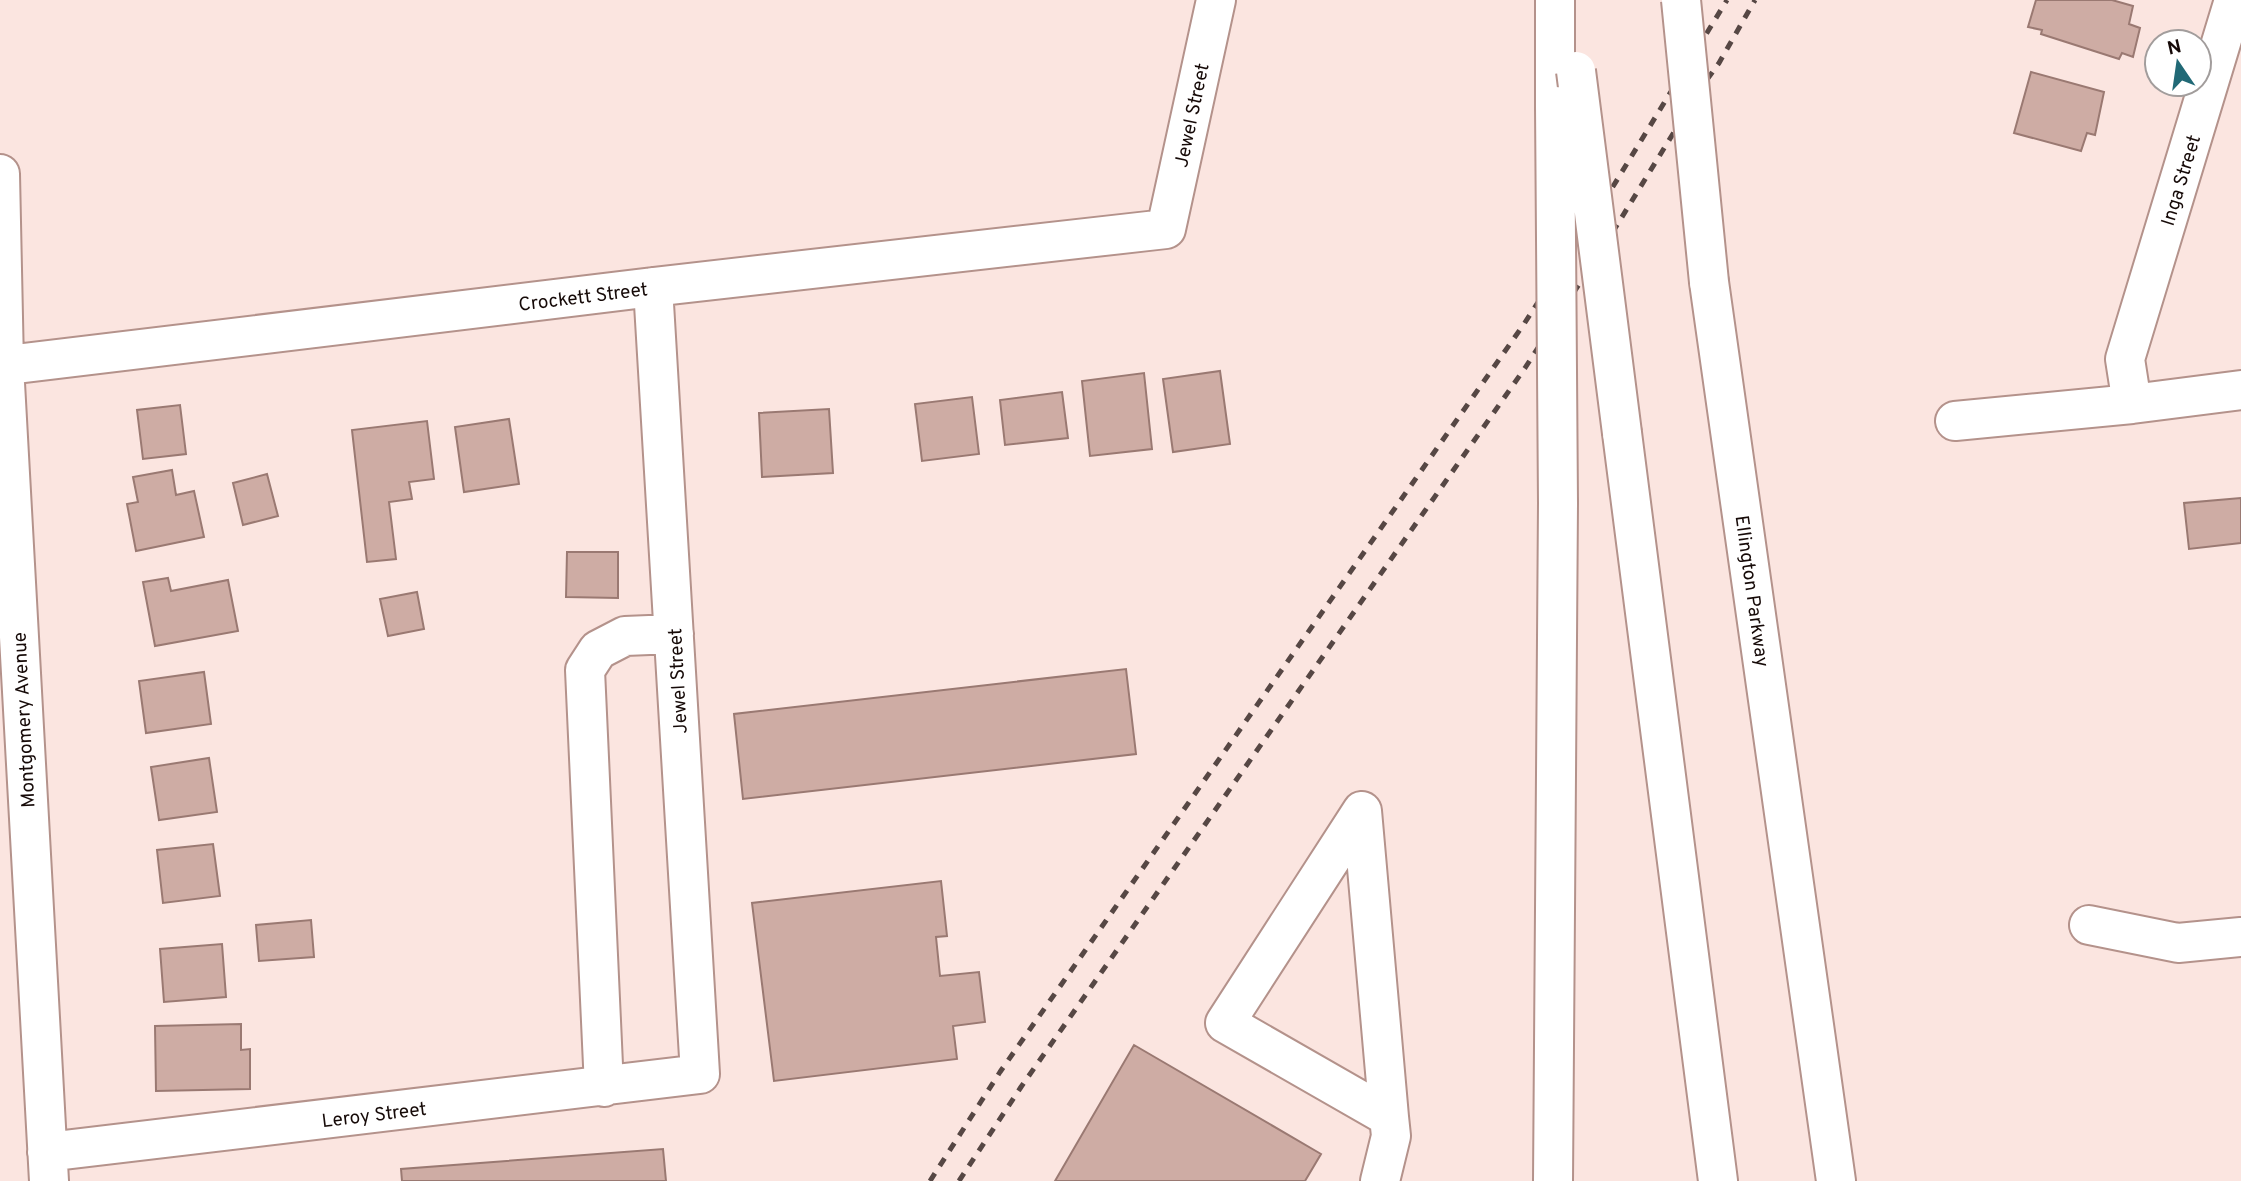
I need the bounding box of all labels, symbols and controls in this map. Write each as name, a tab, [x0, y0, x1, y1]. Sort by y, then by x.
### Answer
north arrow	[2143, 28, 2213, 98]
text: N	[2165, 35, 2184, 62]
street label: Jewel Street	[1170, 61, 1216, 170]
street label: Inga Street	[2157, 132, 2207, 229]
street label: Crockett Street	[517, 278, 649, 318]
street label: Ellington Parkway	[1729, 514, 1774, 669]
street label: Jewel Street	[664, 627, 694, 734]
street label: Montgomery Avenue	[8, 631, 42, 808]
street label: Leroy Street	[321, 1098, 428, 1134]

